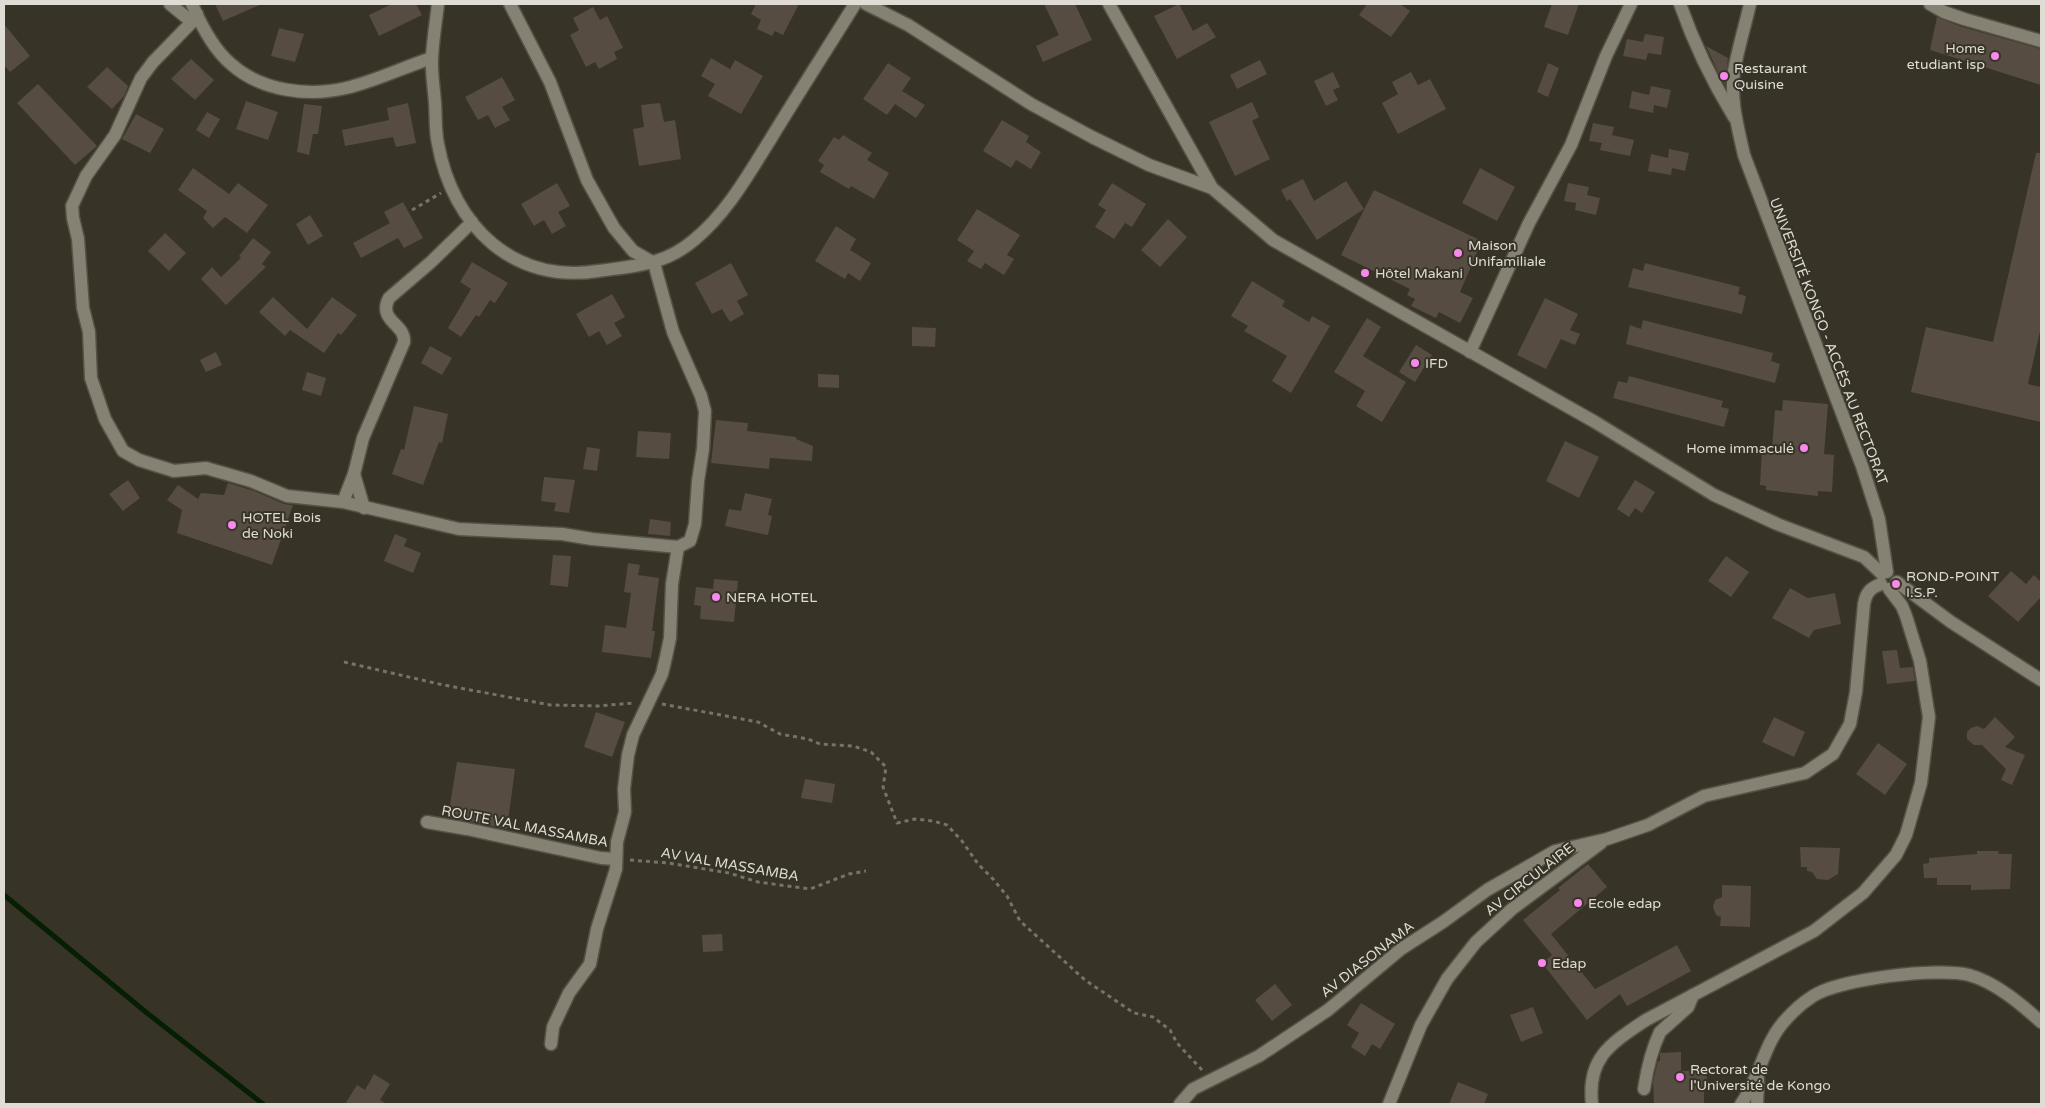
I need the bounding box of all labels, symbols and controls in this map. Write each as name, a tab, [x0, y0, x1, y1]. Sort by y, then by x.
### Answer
place label: Home etudiant isp	[1907, 40, 1985, 73]
marker: Home etudiant isp	[1989, 50, 2001, 62]
place label: Restaurant Quisine	[1734, 60, 1808, 93]
marker: Restaurant Quisine	[1718, 70, 1730, 82]
street label: UNIVERSITÉ KONGO - ACCÈS AU RECTORAT	[1766, 195, 1891, 487]
place label: Maison Unifamiliale	[1468, 237, 1546, 270]
marker: Maison Unifamiliale	[1452, 247, 1464, 259]
place label: Hôtel Makani	[1375, 265, 1463, 282]
marker: Hôtel Makani	[1359, 267, 1371, 279]
place label: IFD	[1425, 355, 1448, 372]
marker: IFD	[1409, 357, 1421, 369]
place label: Home immaculé	[1686, 440, 1794, 457]
marker: Home immaculé	[1798, 442, 1810, 454]
place label: HOTEL Bois de Noki	[242, 509, 321, 542]
marker: HOTEL Bois de Noki	[226, 519, 238, 531]
place label: ROND-POINT I.S.P.	[1906, 568, 2000, 601]
marker: ROND-POINT I.S.P.	[1890, 578, 1902, 590]
place label: NERA HOTEL	[726, 589, 817, 606]
marker: NERA HOTEL	[710, 591, 722, 603]
street label: ROUTE VAL MASSAMBA	[440, 802, 610, 851]
street label: AV CIRCULAIRE	[1481, 839, 1577, 919]
street label: AV VAL MASSAMBA	[660, 844, 800, 885]
place label: Ecole edap	[1588, 895, 1661, 912]
marker: Ecole edap	[1572, 897, 1584, 909]
street label: AV DIASONAMA	[1317, 918, 1417, 1001]
place label: Edap	[1552, 955, 1586, 972]
marker: Edap	[1536, 957, 1548, 969]
place label: Rectorat de l'Université de Kongo	[1690, 1061, 1831, 1094]
marker: Rectorat de l'Université de Kongo	[1674, 1071, 1686, 1083]

